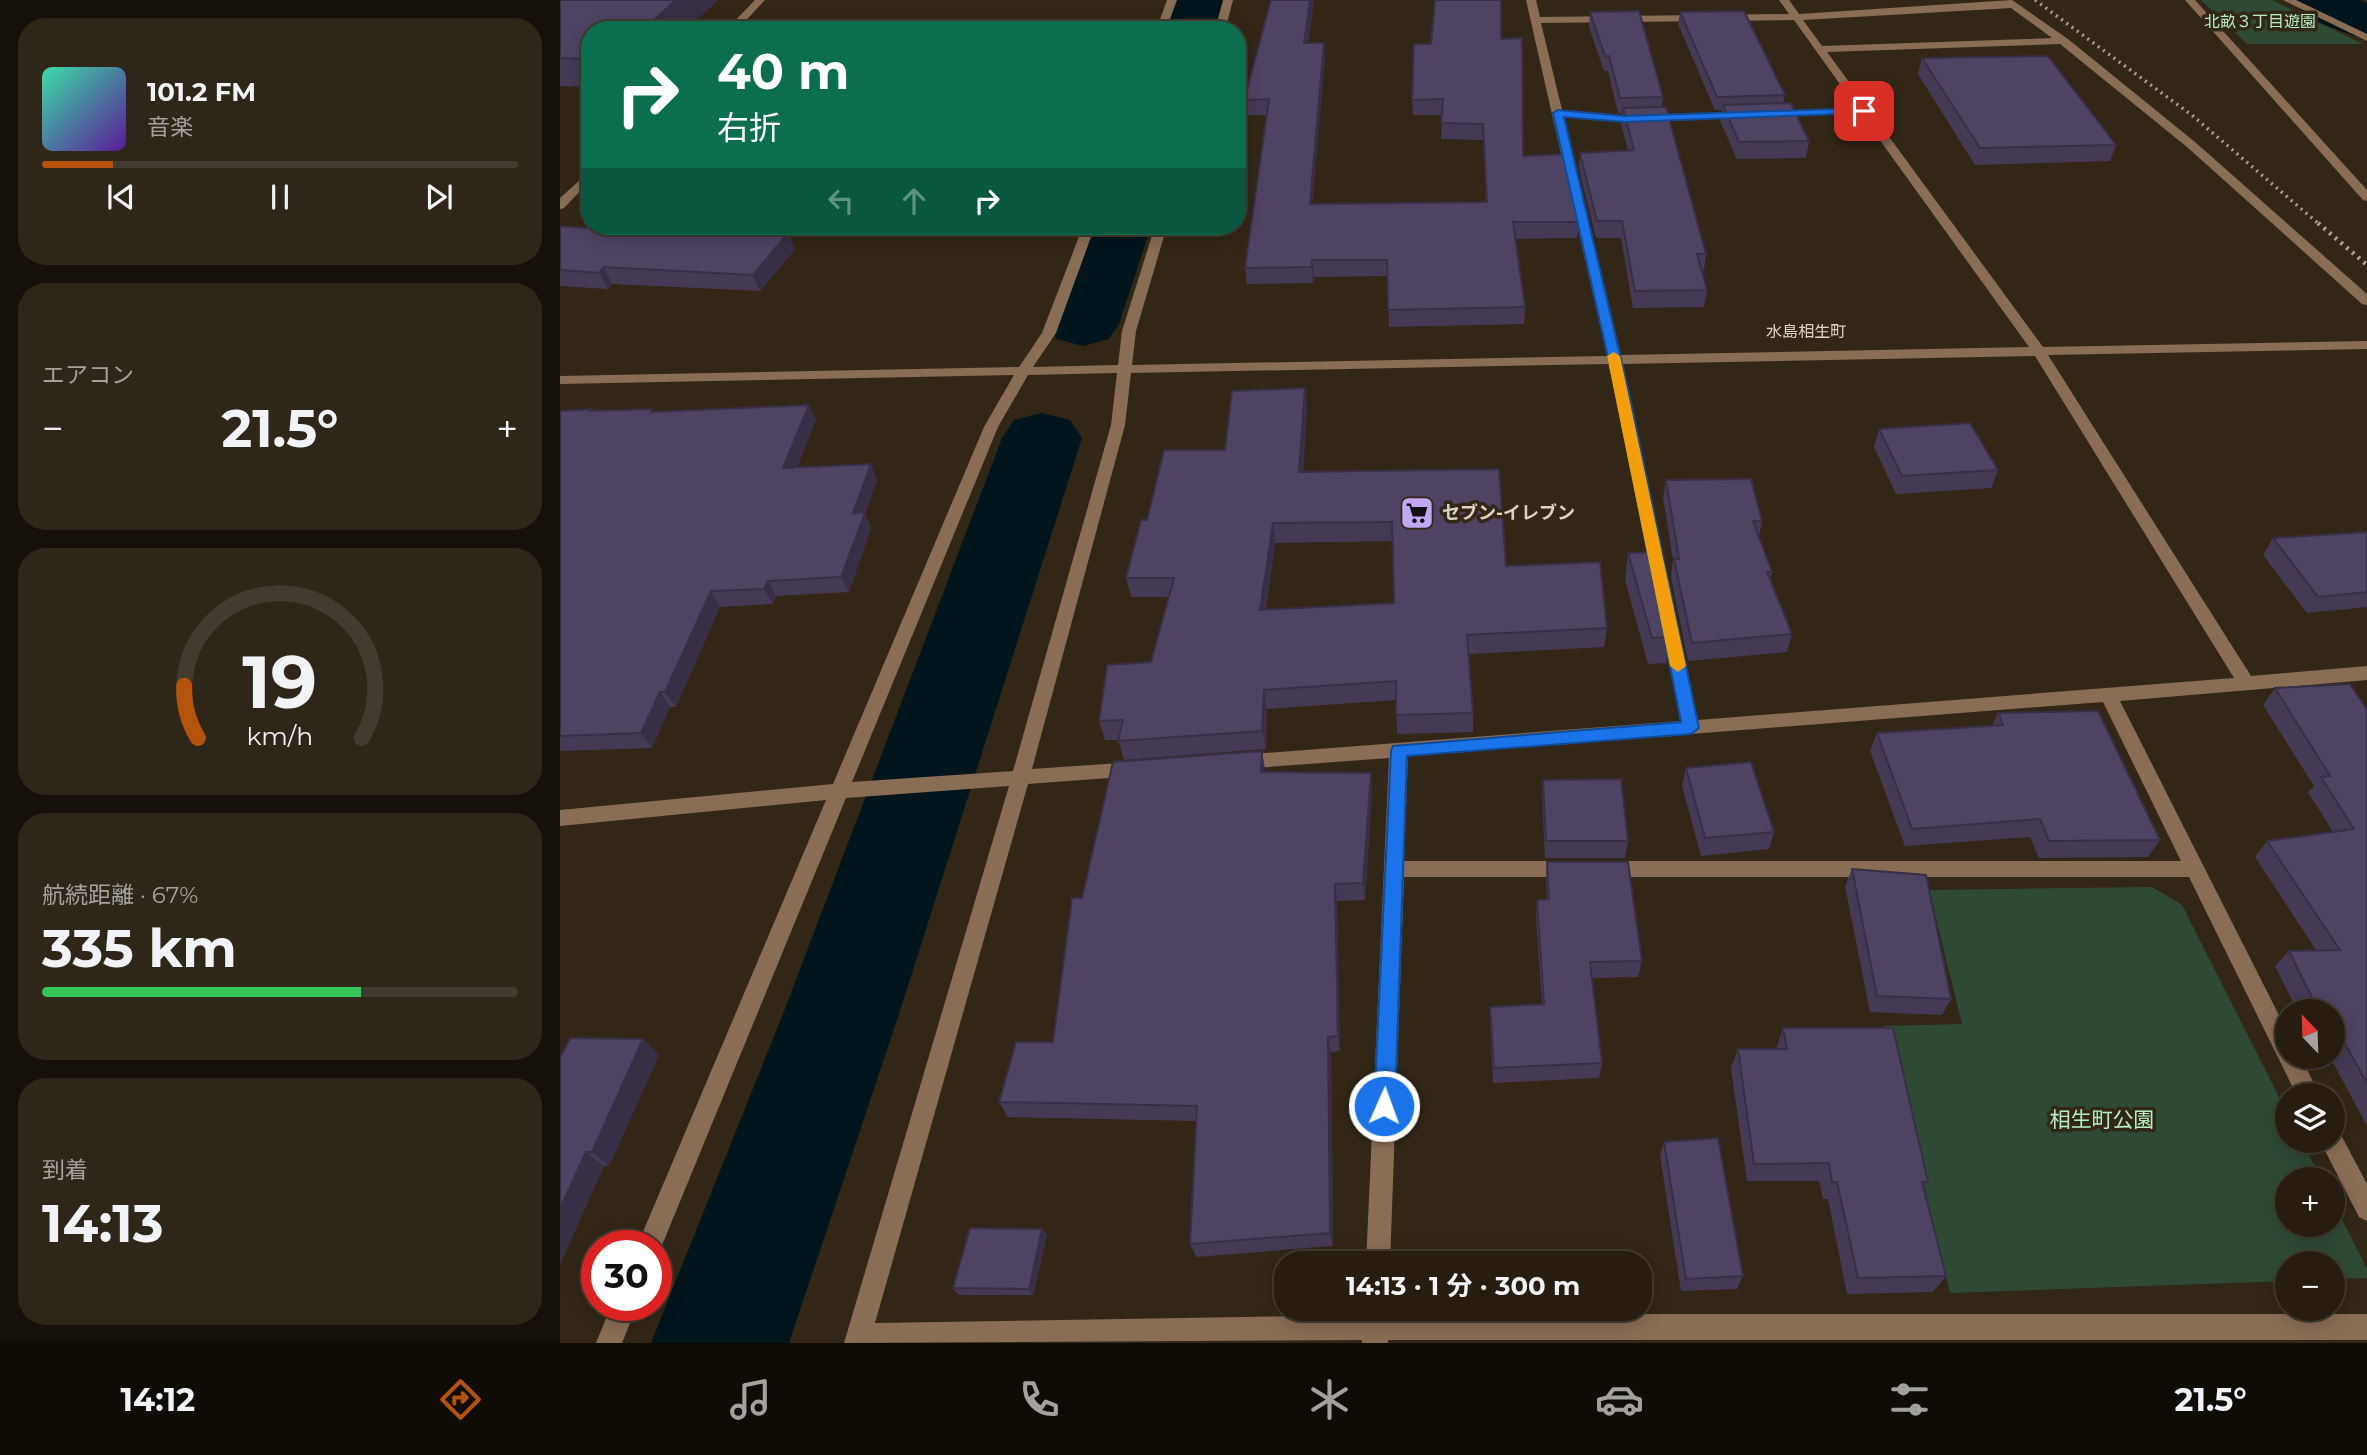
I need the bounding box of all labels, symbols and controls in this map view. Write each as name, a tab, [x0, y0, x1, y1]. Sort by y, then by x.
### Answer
park label: 北畝３丁目遊園	[2204, 12, 2316, 31]
text: 40 m	[717, 42, 849, 101]
icon: right	[602, 49, 693, 140]
text: 101.2 FM	[147, 76, 256, 108]
pin	[1834, 81, 1894, 141]
icon: arrive	[1845, 92, 1883, 130]
text: 右折	[717, 108, 781, 147]
text: 音楽	[147, 113, 193, 141]
icon: previous	[102, 178, 140, 216]
icon: pause	[261, 178, 299, 216]
icon: next	[420, 178, 458, 216]
icon: left	[822, 182, 860, 220]
icon: ahead	[895, 182, 933, 220]
icon: right	[968, 182, 1006, 220]
district label: 水島相生町	[1766, 322, 1846, 341]
text: エアコン	[42, 361, 134, 389]
text: 21.5°	[221, 397, 339, 460]
text: −	[42, 405, 64, 452]
text: +	[496, 405, 518, 452]
supermarket icon: セブン-イレブン	[1398, 494, 1436, 532]
place label: セブン-イレブン	[1442, 502, 1575, 524]
text: 19	[243, 638, 317, 726]
text: km/h	[247, 720, 313, 750]
text: 航続距離 · 67%	[42, 881, 198, 909]
text: 335 km	[42, 917, 237, 980]
north arrow	[2275, 999, 2345, 1069]
map controls	[2275, 999, 2345, 1321]
position arrow	[1347, 1069, 1421, 1143]
button: layers	[2275, 1083, 2345, 1153]
park label: 相生町公園	[2050, 1107, 2155, 1132]
text: 到着	[42, 1156, 88, 1184]
button: +	[2275, 1167, 2345, 1237]
text: 14:13	[42, 1192, 163, 1255]
speed limit sign: 30	[581, 1230, 672, 1321]
button: −	[2275, 1251, 2345, 1321]
text: 14:13 · 1 分 · 300 m	[1346, 1270, 1580, 1302]
icon: directions	[436, 1375, 485, 1424]
icon: music	[726, 1375, 775, 1424]
icon: phone	[1015, 1375, 1064, 1424]
icon: climate	[1305, 1375, 1354, 1424]
icon: car	[1595, 1375, 1644, 1424]
icon: filters	[1885, 1375, 1934, 1424]
text: 14:12	[120, 1380, 195, 1419]
text: 21.5°	[2175, 1380, 2247, 1419]

